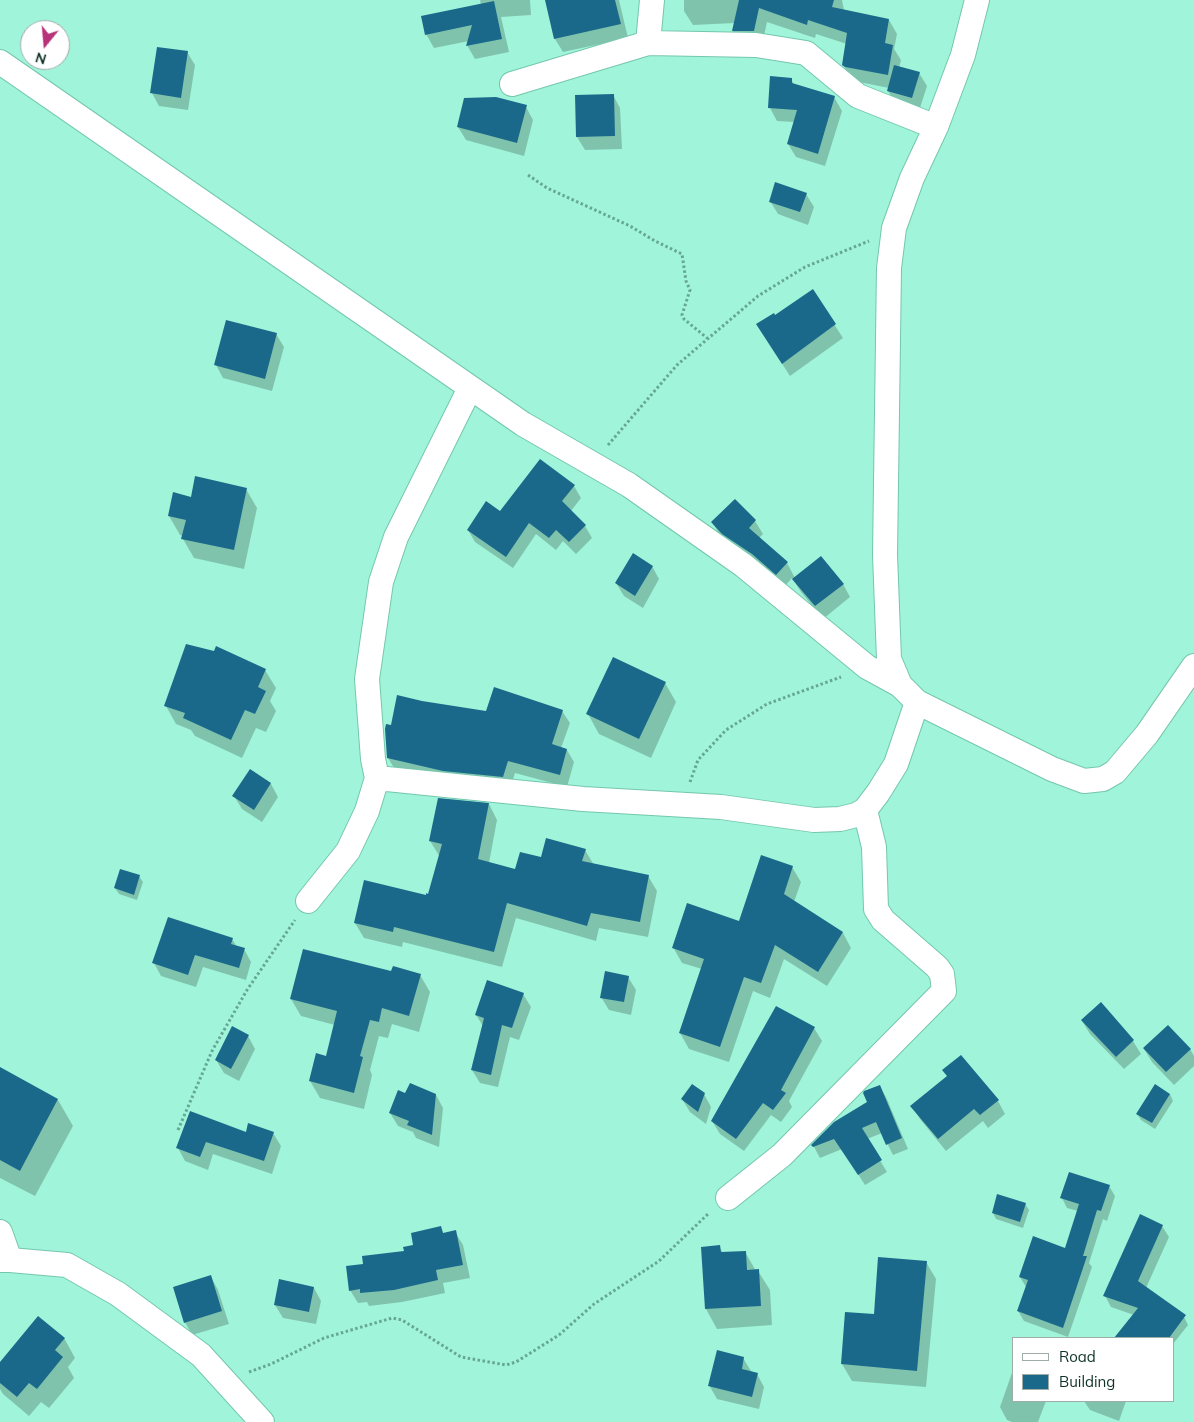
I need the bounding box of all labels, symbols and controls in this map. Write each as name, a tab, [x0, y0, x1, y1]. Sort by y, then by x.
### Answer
north arrow	[20, 20, 70, 70]
text: N	[33, 48, 49, 69]
legend	[1012, 1337, 1174, 1402]
text: Road	[1059, 1347, 1096, 1366]
text: Building	[1059, 1372, 1115, 1391]

